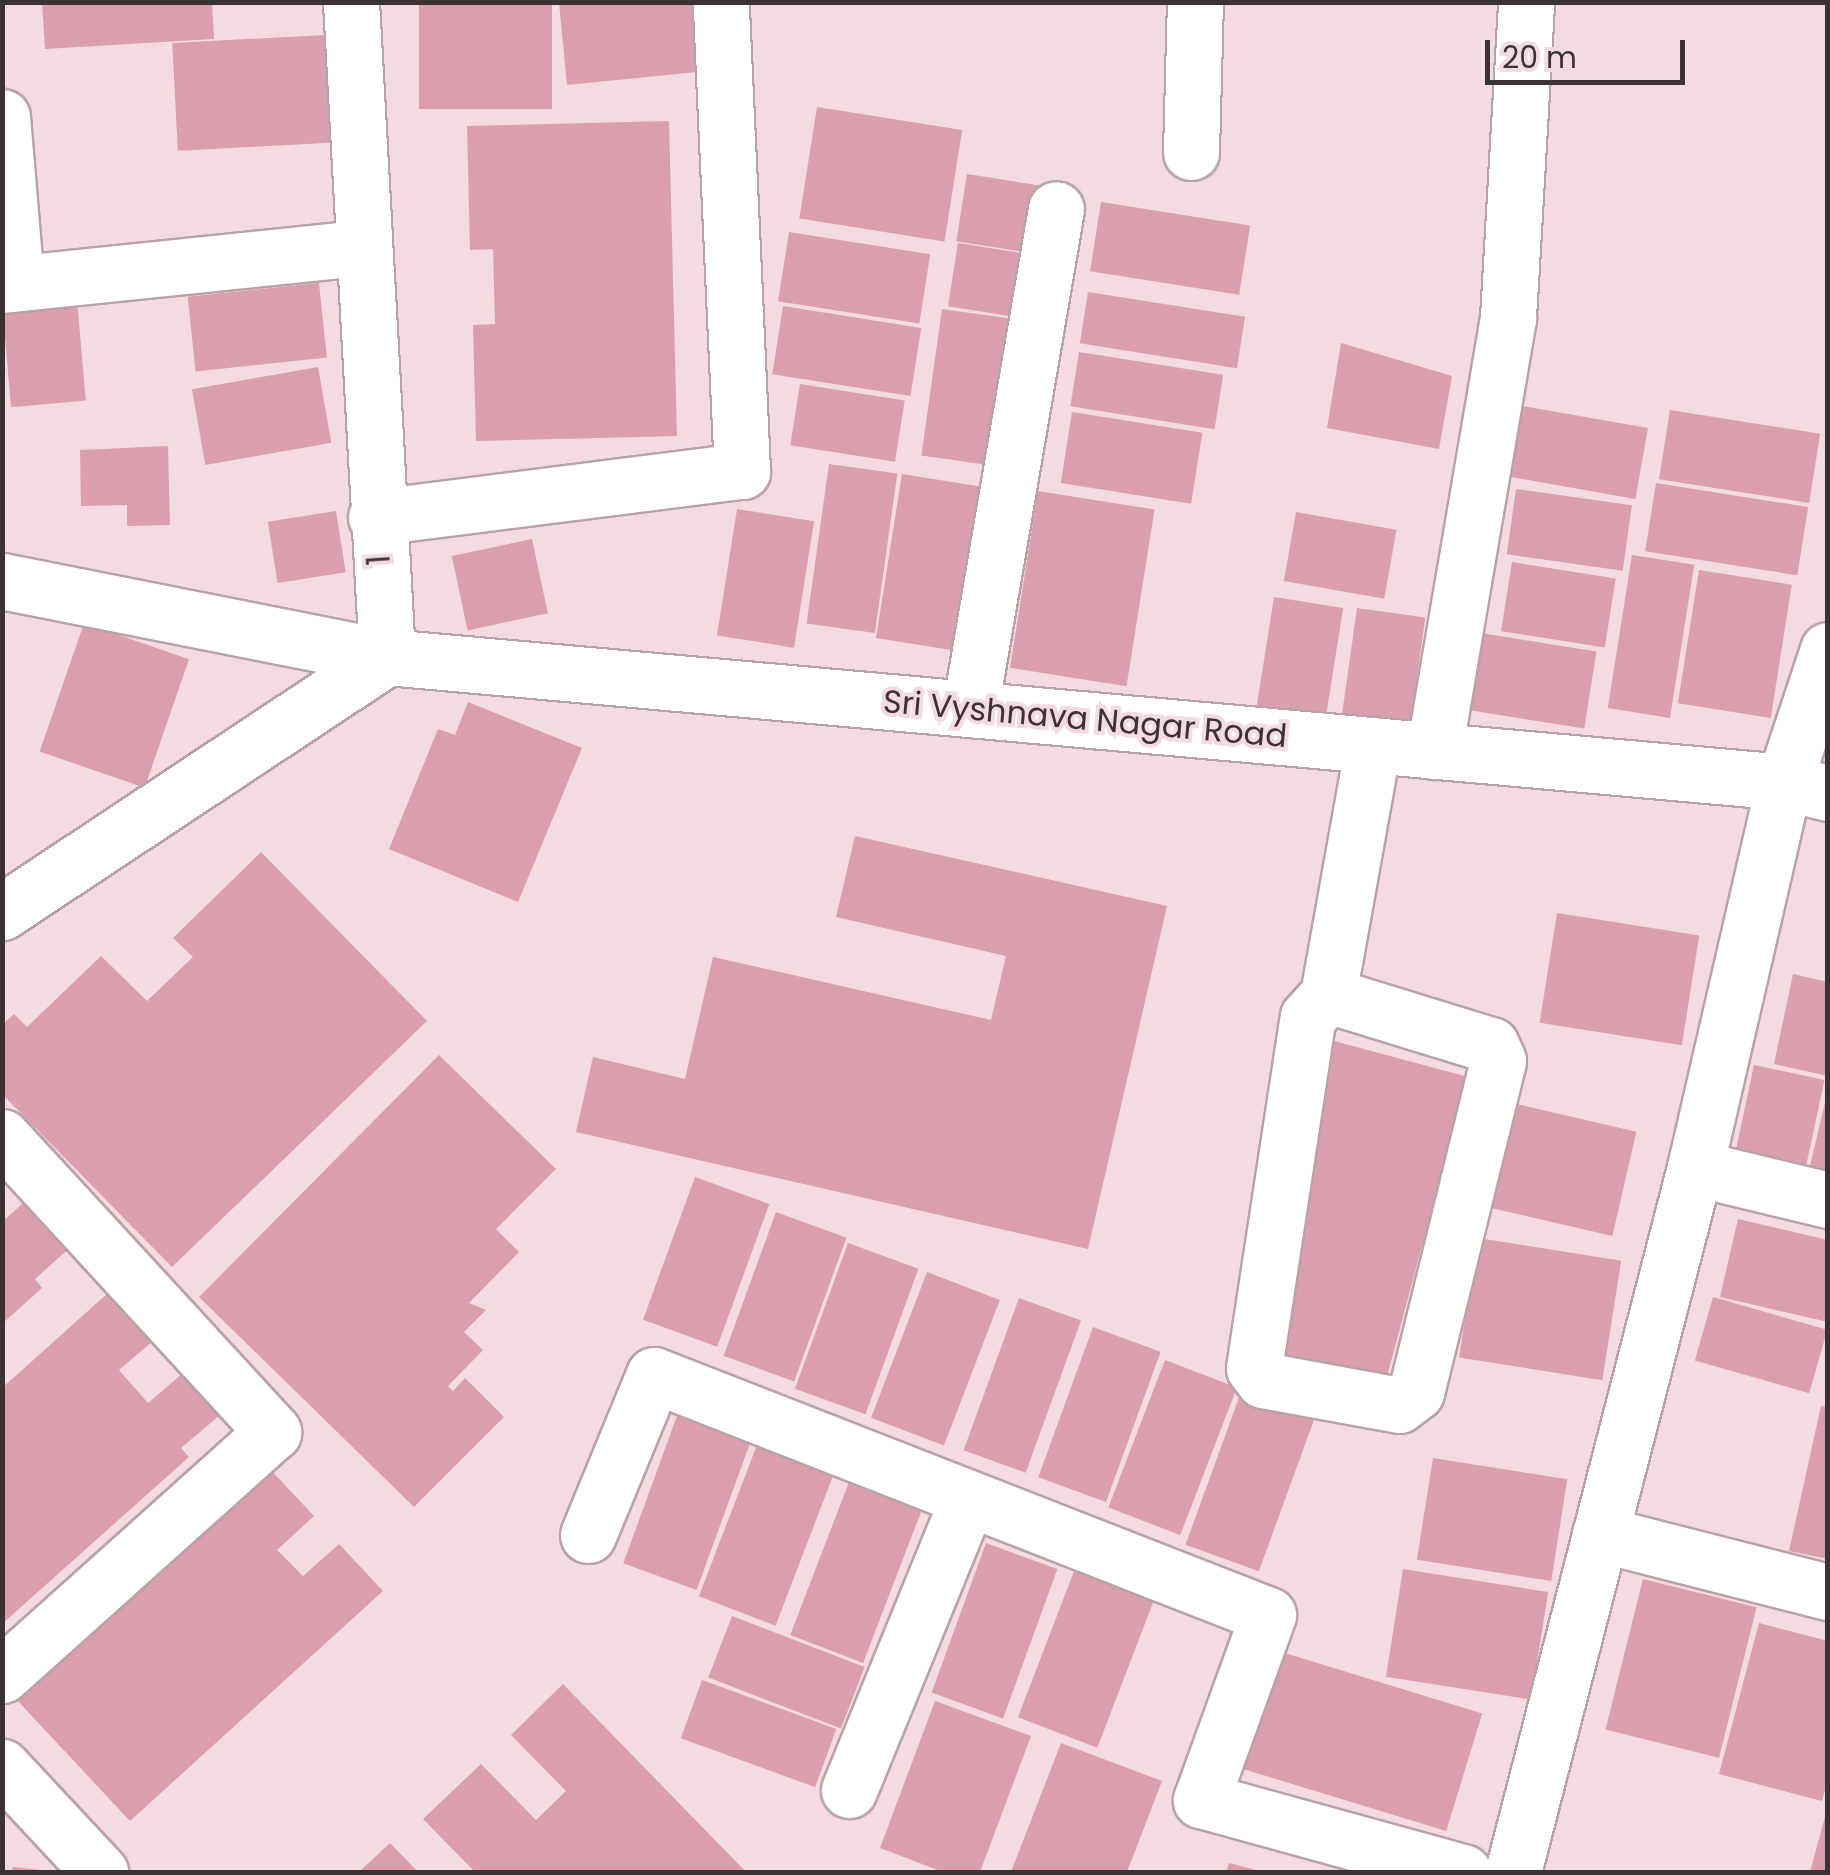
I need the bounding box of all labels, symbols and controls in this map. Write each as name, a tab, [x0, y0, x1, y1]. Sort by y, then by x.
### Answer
scale bar	[1490, 20, 1690, 82]
text: 20 m	[1502, 36, 1577, 79]
street label: 1	[359, 554, 399, 566]
street label: Sri Vyshnava Nagar Road	[881, 682, 1289, 756]

